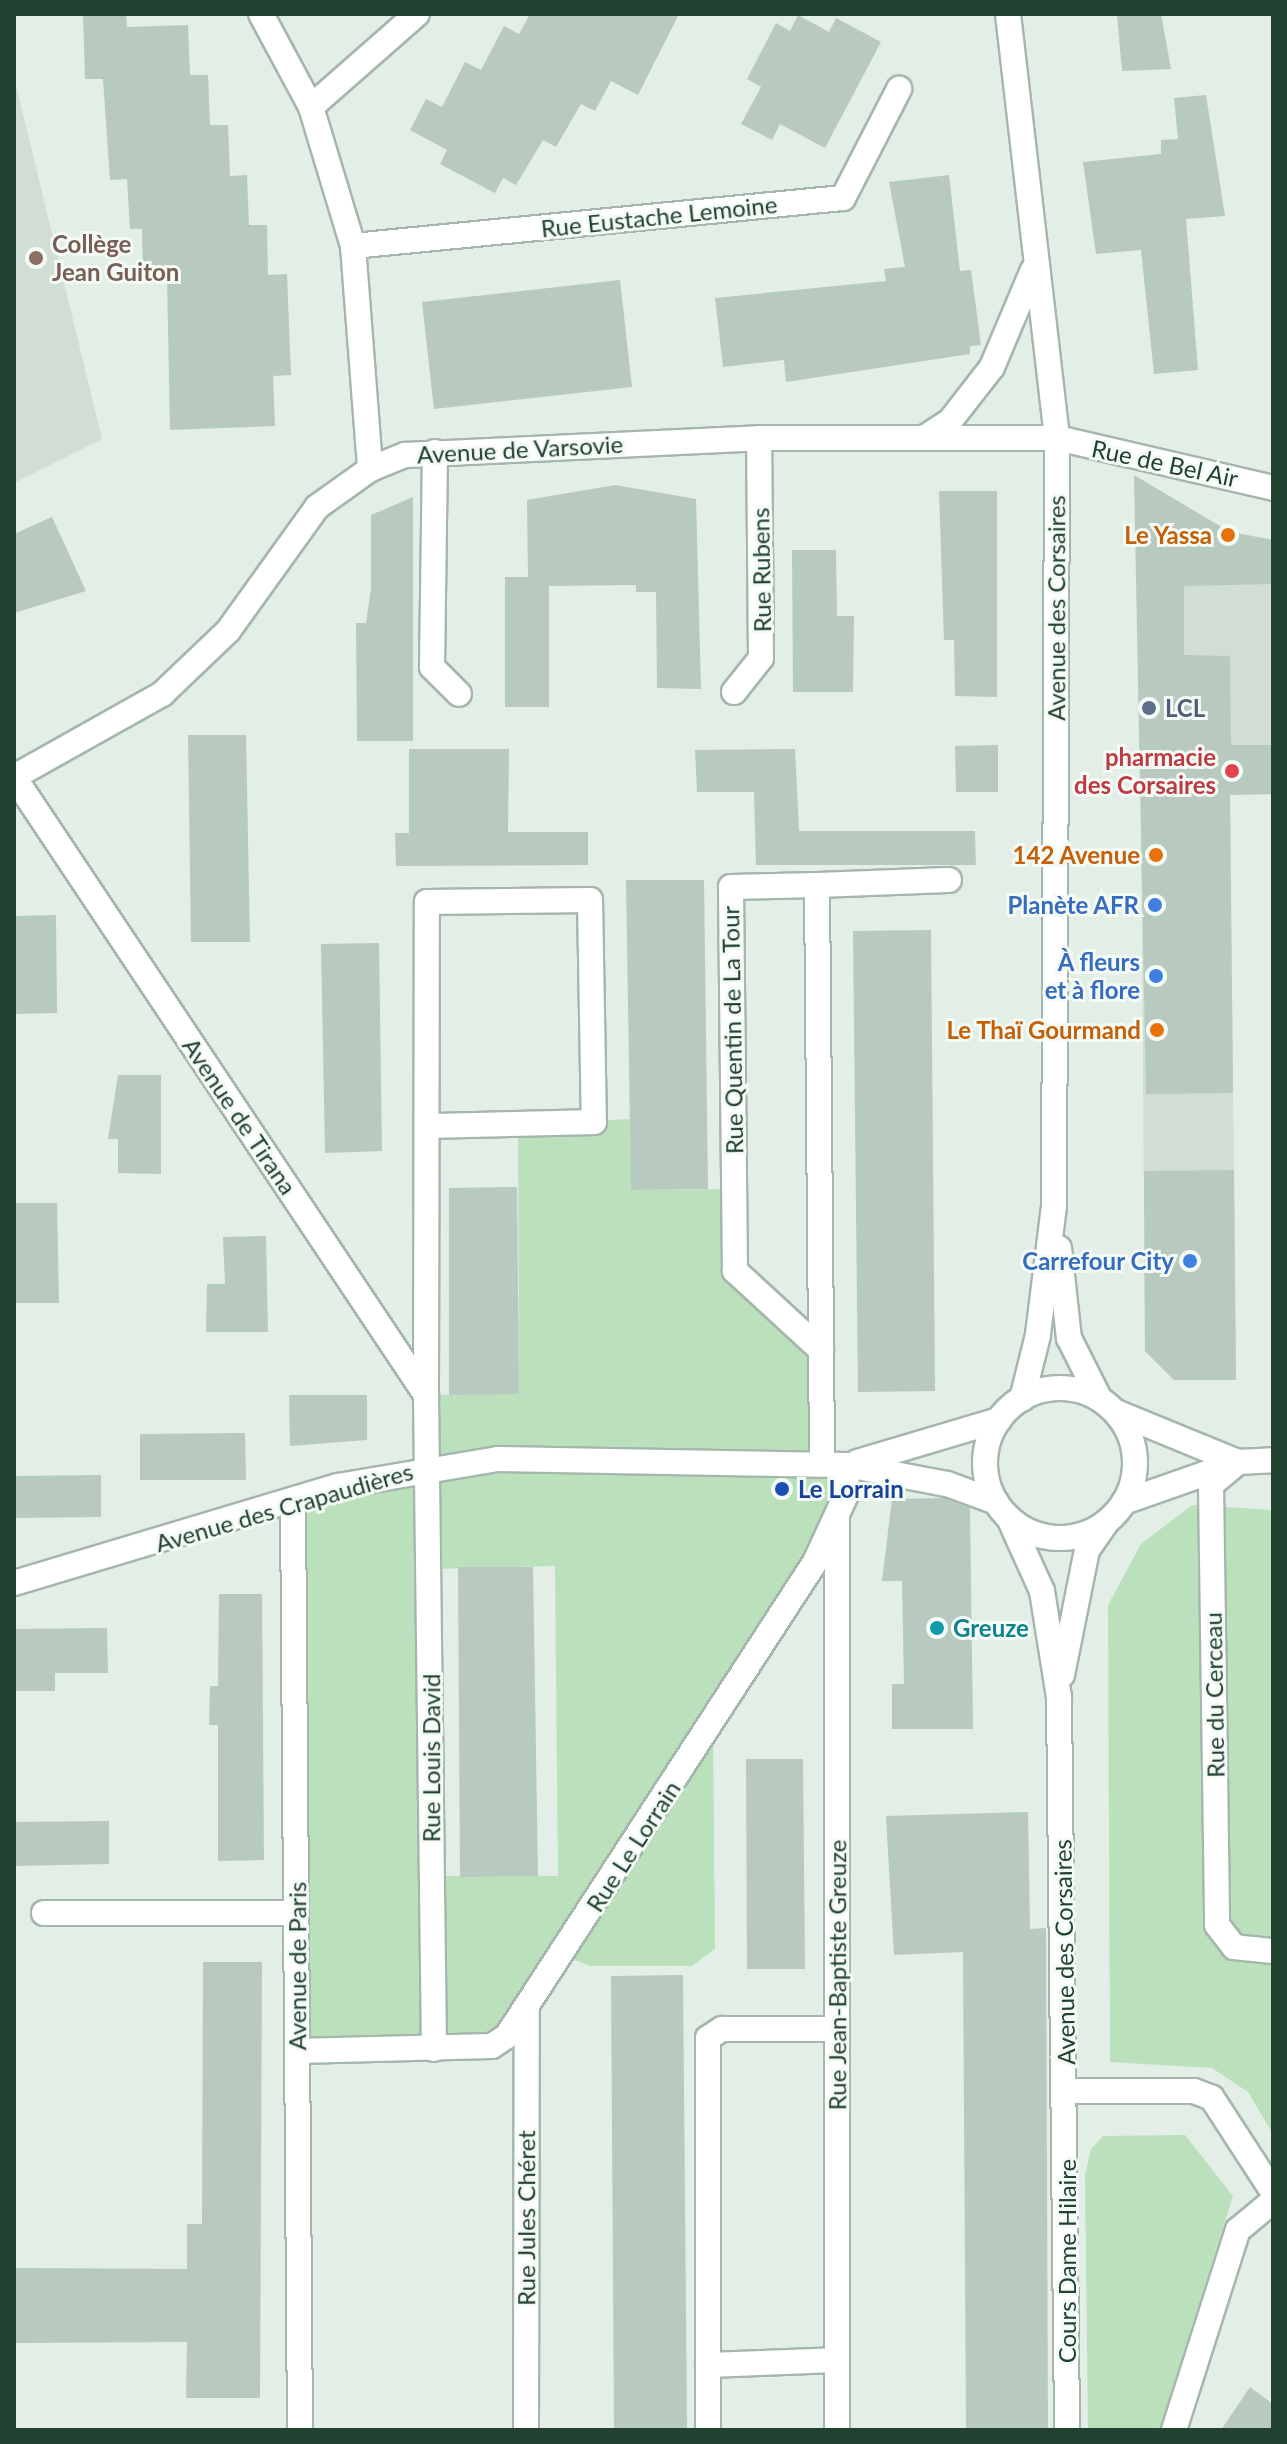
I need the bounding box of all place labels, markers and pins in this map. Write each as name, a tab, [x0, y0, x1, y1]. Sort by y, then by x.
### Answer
place label: Collège Jean Guiton	[52, 230, 179, 286]
marker: Collège Jean Guiton	[27, 249, 45, 267]
place label: Le Yassa	[1123, 521, 1212, 549]
marker: Le Yassa	[1219, 526, 1237, 544]
place label: LCL	[1165, 694, 1205, 722]
marker: LCL	[1140, 699, 1158, 717]
place label: pharmacie des Corsaires	[1074, 743, 1216, 799]
marker: pharmacie des Corsaires	[1223, 762, 1241, 780]
place label: 142 Avenue	[1012, 841, 1140, 869]
marker: 142 Avenue	[1147, 846, 1165, 864]
place label: Planète AFR	[1007, 891, 1139, 919]
marker: Planète AFR	[1146, 896, 1164, 914]
place label: À fleurs et à flore	[1045, 948, 1140, 1004]
marker: À fleurs et à flore	[1147, 967, 1165, 985]
place label: Le Thaï Gourmand	[946, 1016, 1141, 1044]
marker: Le Thaï Gourmand	[1148, 1021, 1166, 1039]
place label: Carrefour City	[1022, 1247, 1174, 1275]
marker: Carrefour City	[1181, 1252, 1199, 1270]
place label: Le Lorrain	[798, 1475, 904, 1503]
marker: Le Lorrain	[773, 1480, 791, 1498]
place label: Greuze	[953, 1614, 1029, 1642]
marker: Greuze	[928, 1619, 946, 1637]

